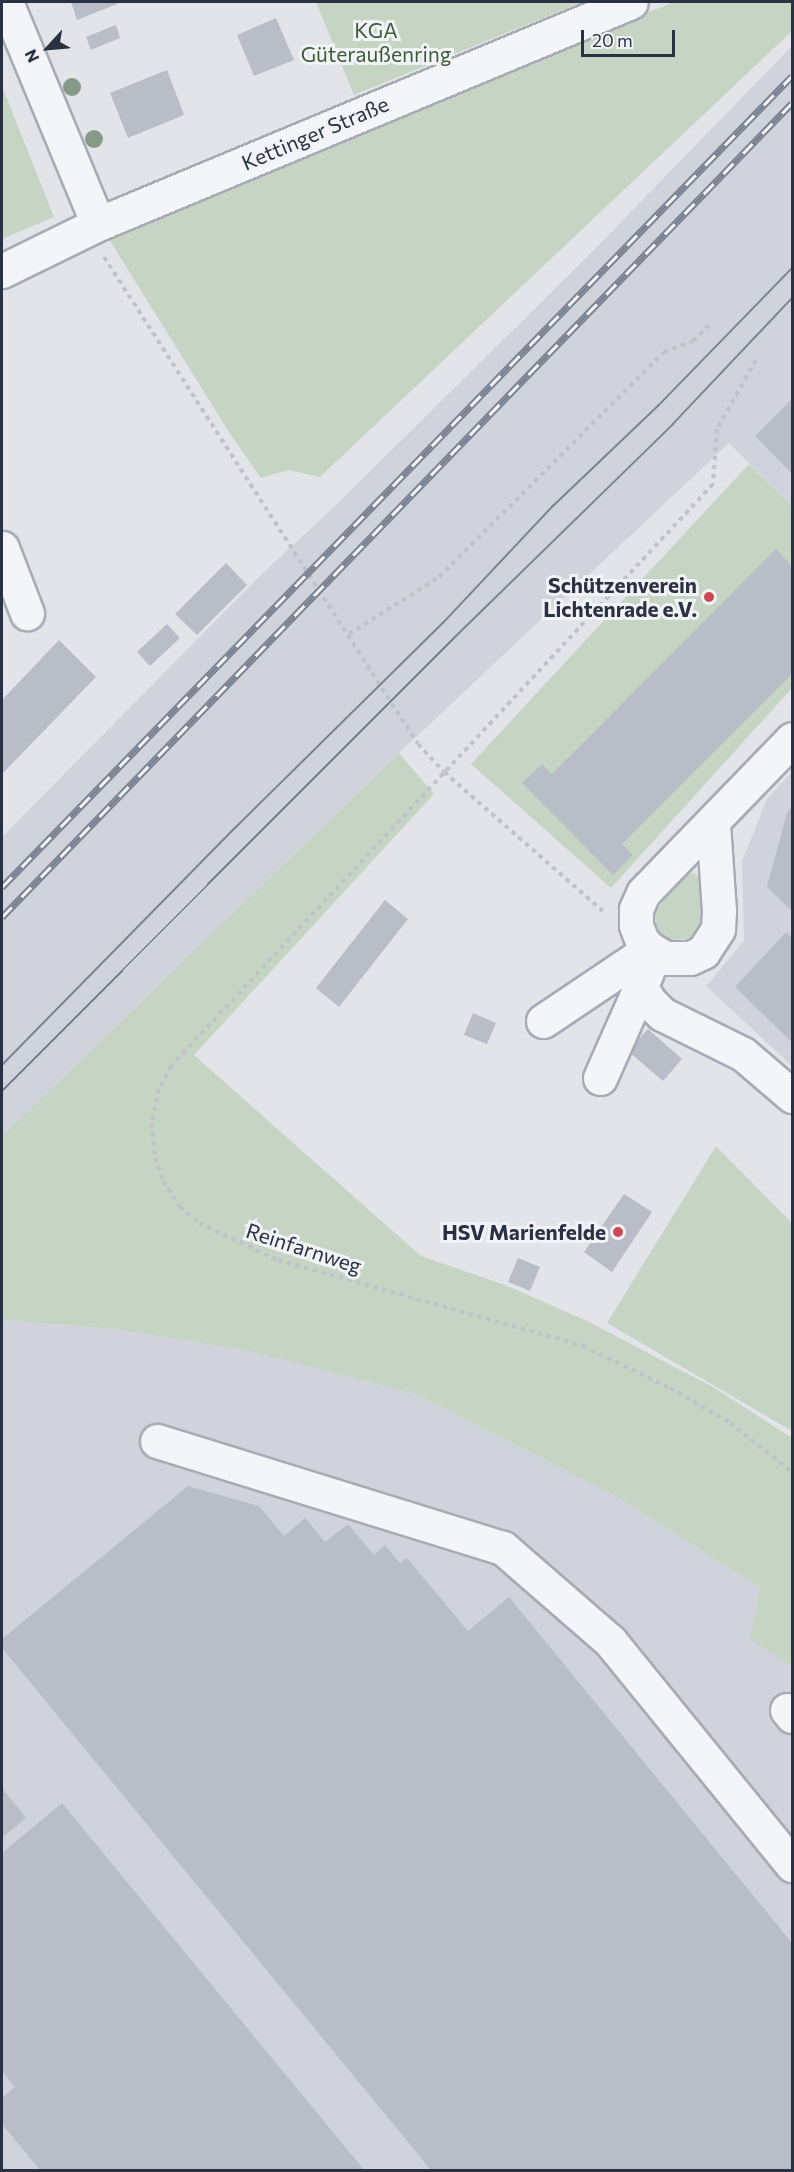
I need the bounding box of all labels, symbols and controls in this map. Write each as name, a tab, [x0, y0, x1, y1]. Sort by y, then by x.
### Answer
park label: KGA Güteraußenring	[301, 17, 451, 67]
north arrow	[18, 18, 78, 78]
scale bar	[584, 18, 678, 56]
text: 20 m	[592, 29, 633, 51]
text: N	[20, 47, 43, 66]
street label: Kettinger Straße	[238, 91, 392, 175]
place label: Schützenverein Lichtenrade e.V.	[543, 572, 697, 622]
marker: Schützenverein Lichtenrade e.V.	[702, 590, 716, 604]
street label: Reinfarnweg	[243, 1217, 365, 1279]
place label: HSV Marienfelde	[442, 1219, 606, 1245]
marker: HSV Marienfelde	[611, 1225, 625, 1239]

